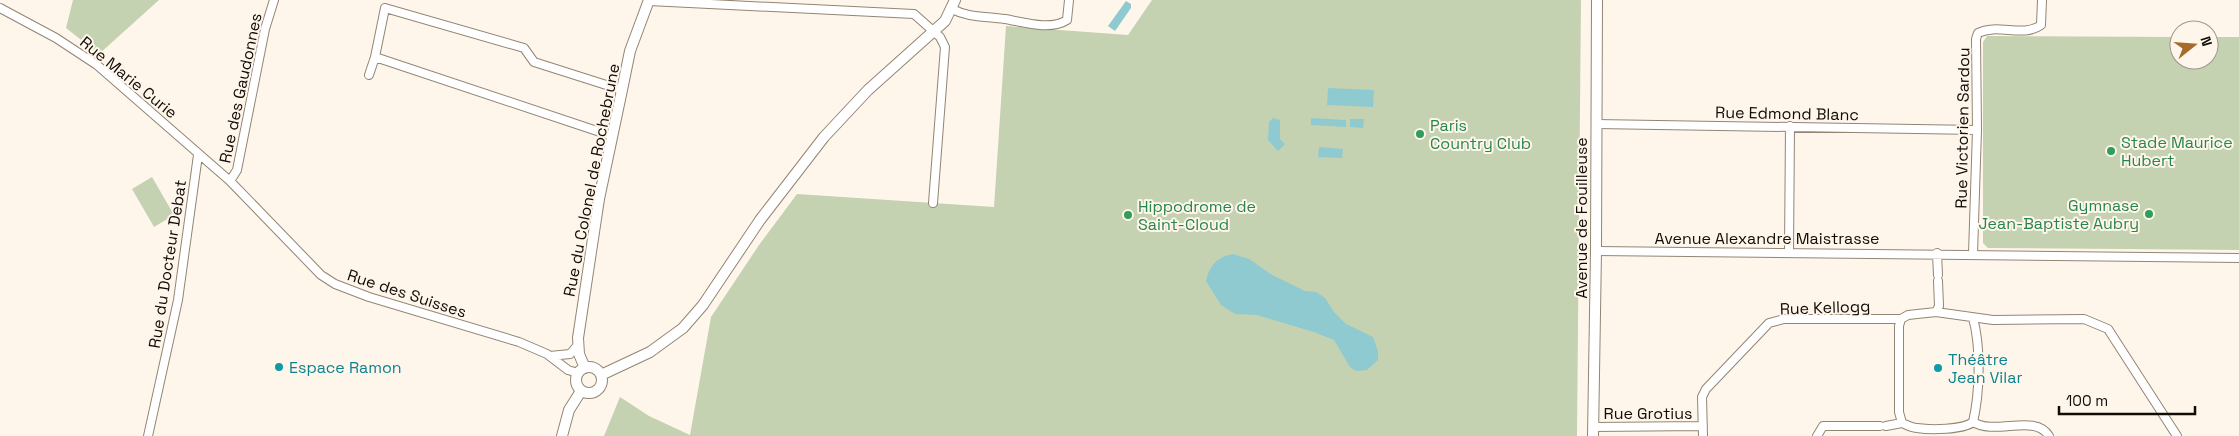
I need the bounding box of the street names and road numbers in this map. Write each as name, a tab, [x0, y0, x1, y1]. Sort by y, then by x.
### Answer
street label: Rue des Gaudonnes	[214, 11, 267, 165]
street label: Rue Marie Curie	[76, 32, 182, 123]
street label: Rue Victorien Sardou	[1951, 47, 1974, 209]
street label: Rue du Colonel de Rochebrune	[559, 62, 624, 298]
street label: Rue Edmond Blanc	[1715, 102, 1859, 125]
street label: Avenue de Fouilleuse	[1571, 137, 1592, 299]
street label: Rue du Docteur Debat	[144, 178, 191, 350]
street label: Avenue Alexandre Maistrasse	[1654, 228, 1880, 249]
street label: Rue des Suisses	[345, 264, 469, 323]
street label: Rue Kellogg	[1779, 295, 1871, 320]
street label: Rue Grotius	[1604, 403, 1692, 424]

